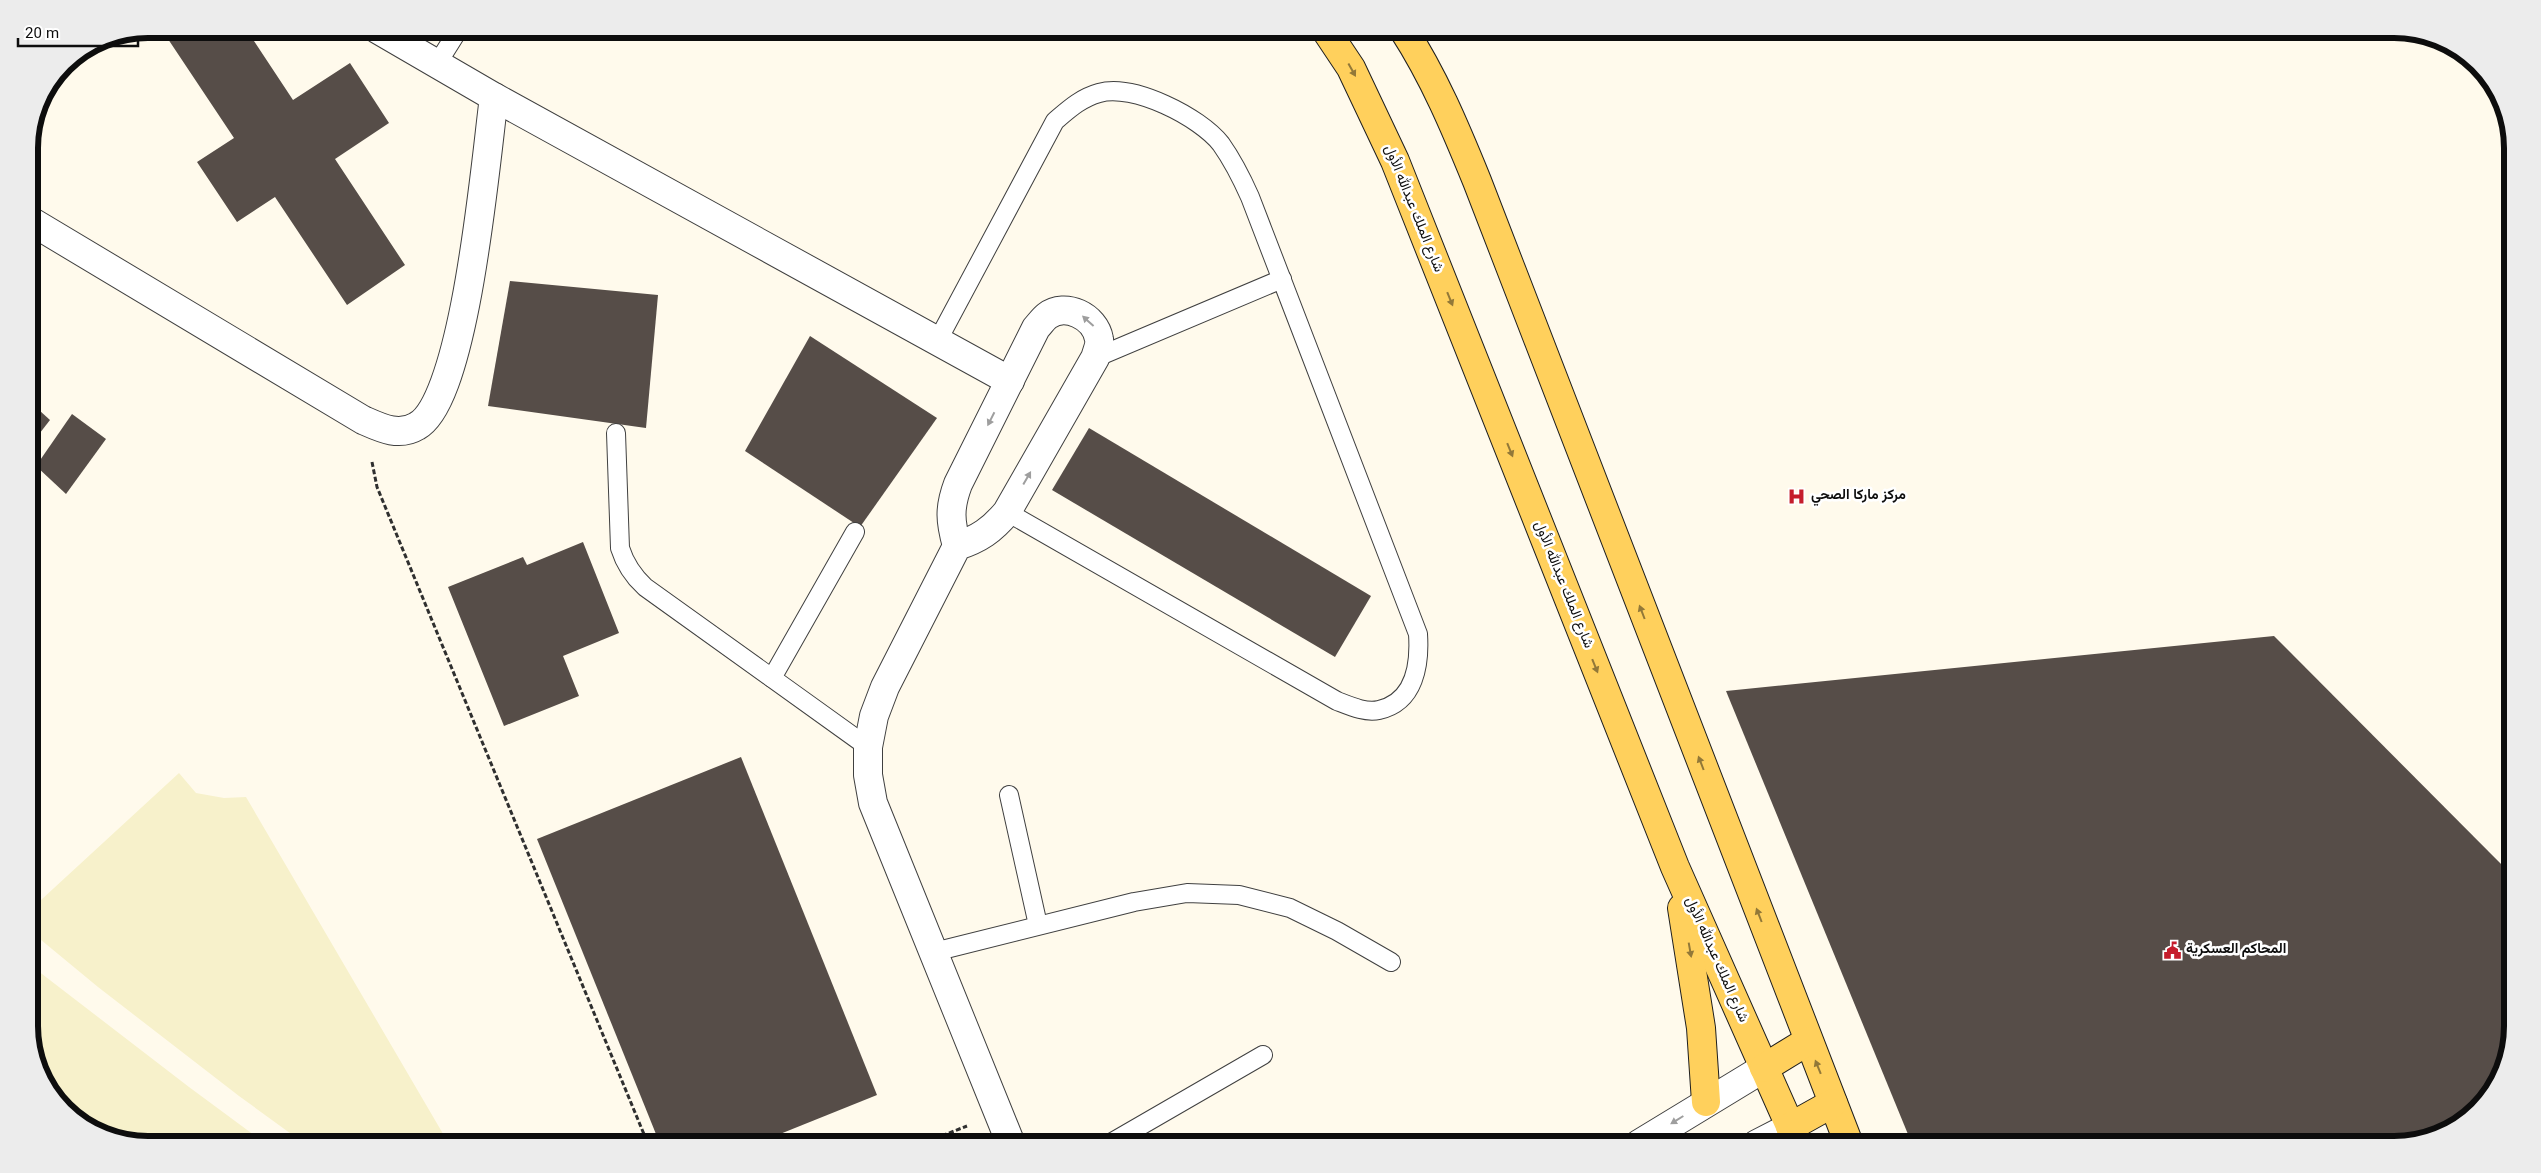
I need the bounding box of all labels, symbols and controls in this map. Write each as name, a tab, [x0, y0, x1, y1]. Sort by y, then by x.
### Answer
scale bar	[18, 15, 138, 47]
text: 20 m	[25, 23, 59, 46]
one-way arrow	[1348, 62, 1356, 77]
street label: شارع الملك عبدالله الأول	[1377, 142, 1449, 276]
one-way arrow	[1446, 292, 1454, 307]
one-way arrow	[1082, 315, 1094, 327]
one-way arrow	[986, 411, 995, 426]
one-way arrow	[1506, 443, 1514, 458]
one-way arrow	[1022, 472, 1031, 485]
place label: مركز ماركا الصحي	[1811, 485, 1906, 507]
hospital icon: مركز ماركا الصحي	[1787, 486, 1807, 506]
street label: شارع الملك عبدالله الأول	[1527, 518, 1599, 652]
one-way arrow	[1638, 605, 1646, 619]
one-way arrow	[1592, 659, 1600, 674]
one-way arrow	[1697, 756, 1704, 771]
street label: شارع الملك عبدالله الأول	[1678, 894, 1754, 1026]
one-way arrow	[1755, 907, 1763, 922]
place label: المحاكم العسكرية	[2186, 939, 2286, 961]
public building icon: المحاكم العسكرية	[2162, 940, 2182, 960]
one-way arrow	[1686, 942, 1694, 958]
one-way arrow	[1814, 1059, 1821, 1074]
one-way arrow	[1671, 1115, 1684, 1125]

